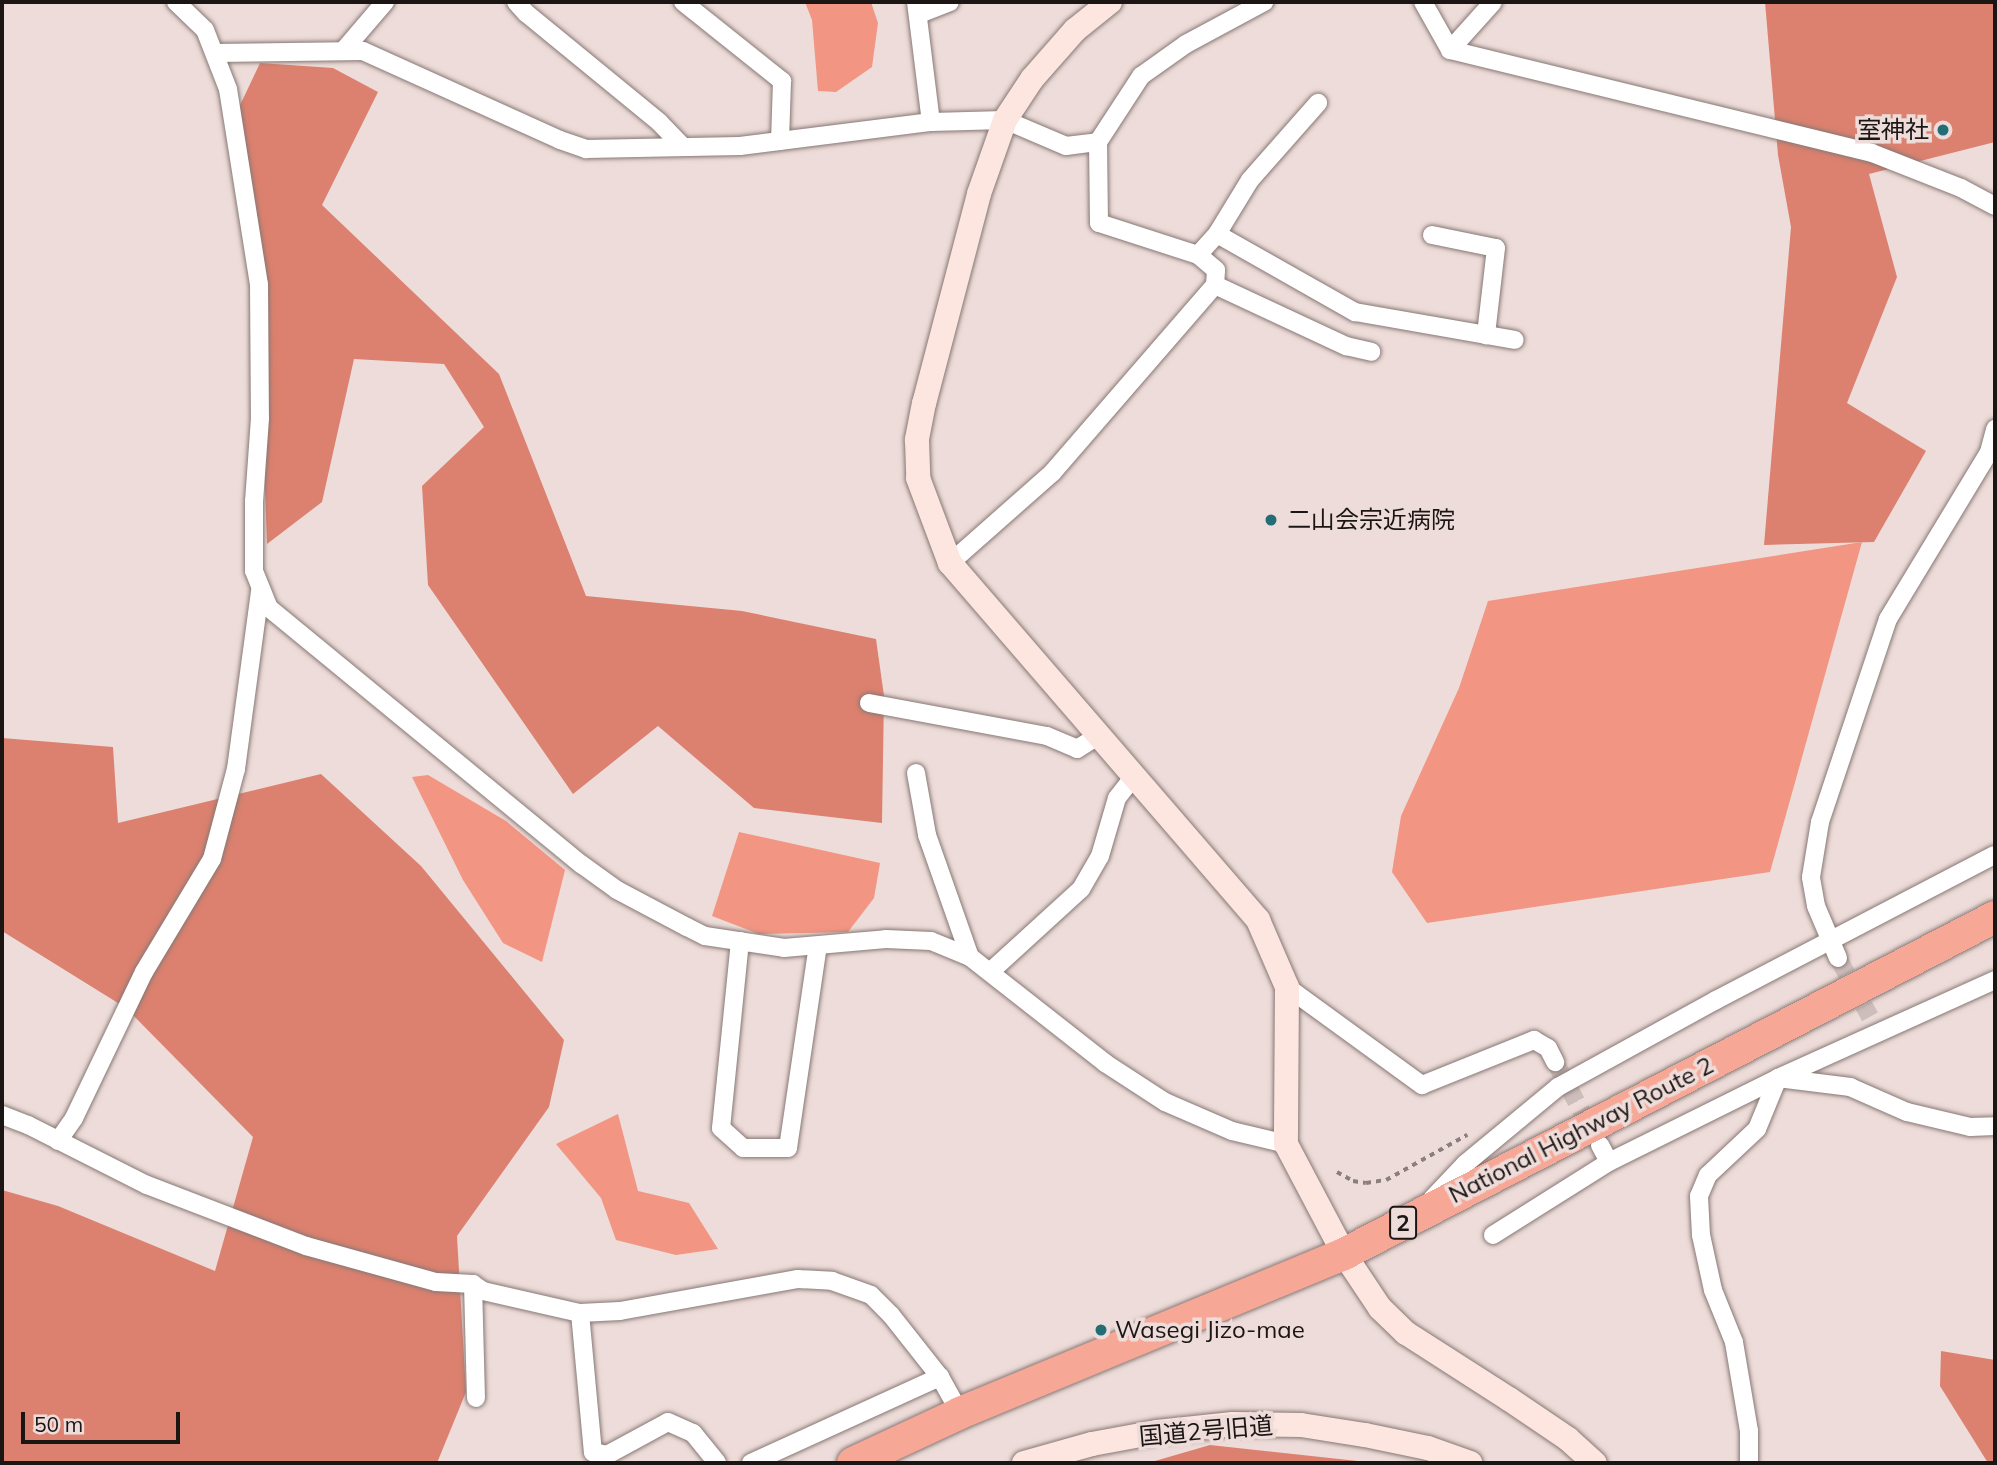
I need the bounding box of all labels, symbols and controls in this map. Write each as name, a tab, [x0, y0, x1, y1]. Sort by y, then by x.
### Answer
place label: 室神社	[1857, 116, 1929, 144]
marker: 室神社	[1935, 122, 1951, 138]
place label: 二山会宗近病院	[1287, 506, 1455, 534]
marker: 二山会宗近病院	[1261, 510, 1281, 530]
street label: National Highway Route 2	[1444, 1051, 1718, 1209]
road number: 2	[1389, 1204, 1417, 1242]
place label: Wasegi Jizo-mae	[1115, 1316, 1305, 1344]
marker: Wasegi Jizo-mae	[1093, 1322, 1109, 1338]
scale bar	[24, 1398, 184, 1442]
text: 50 m	[34, 1411, 83, 1437]
street label: 国道2号旧道	[1138, 1411, 1274, 1451]

